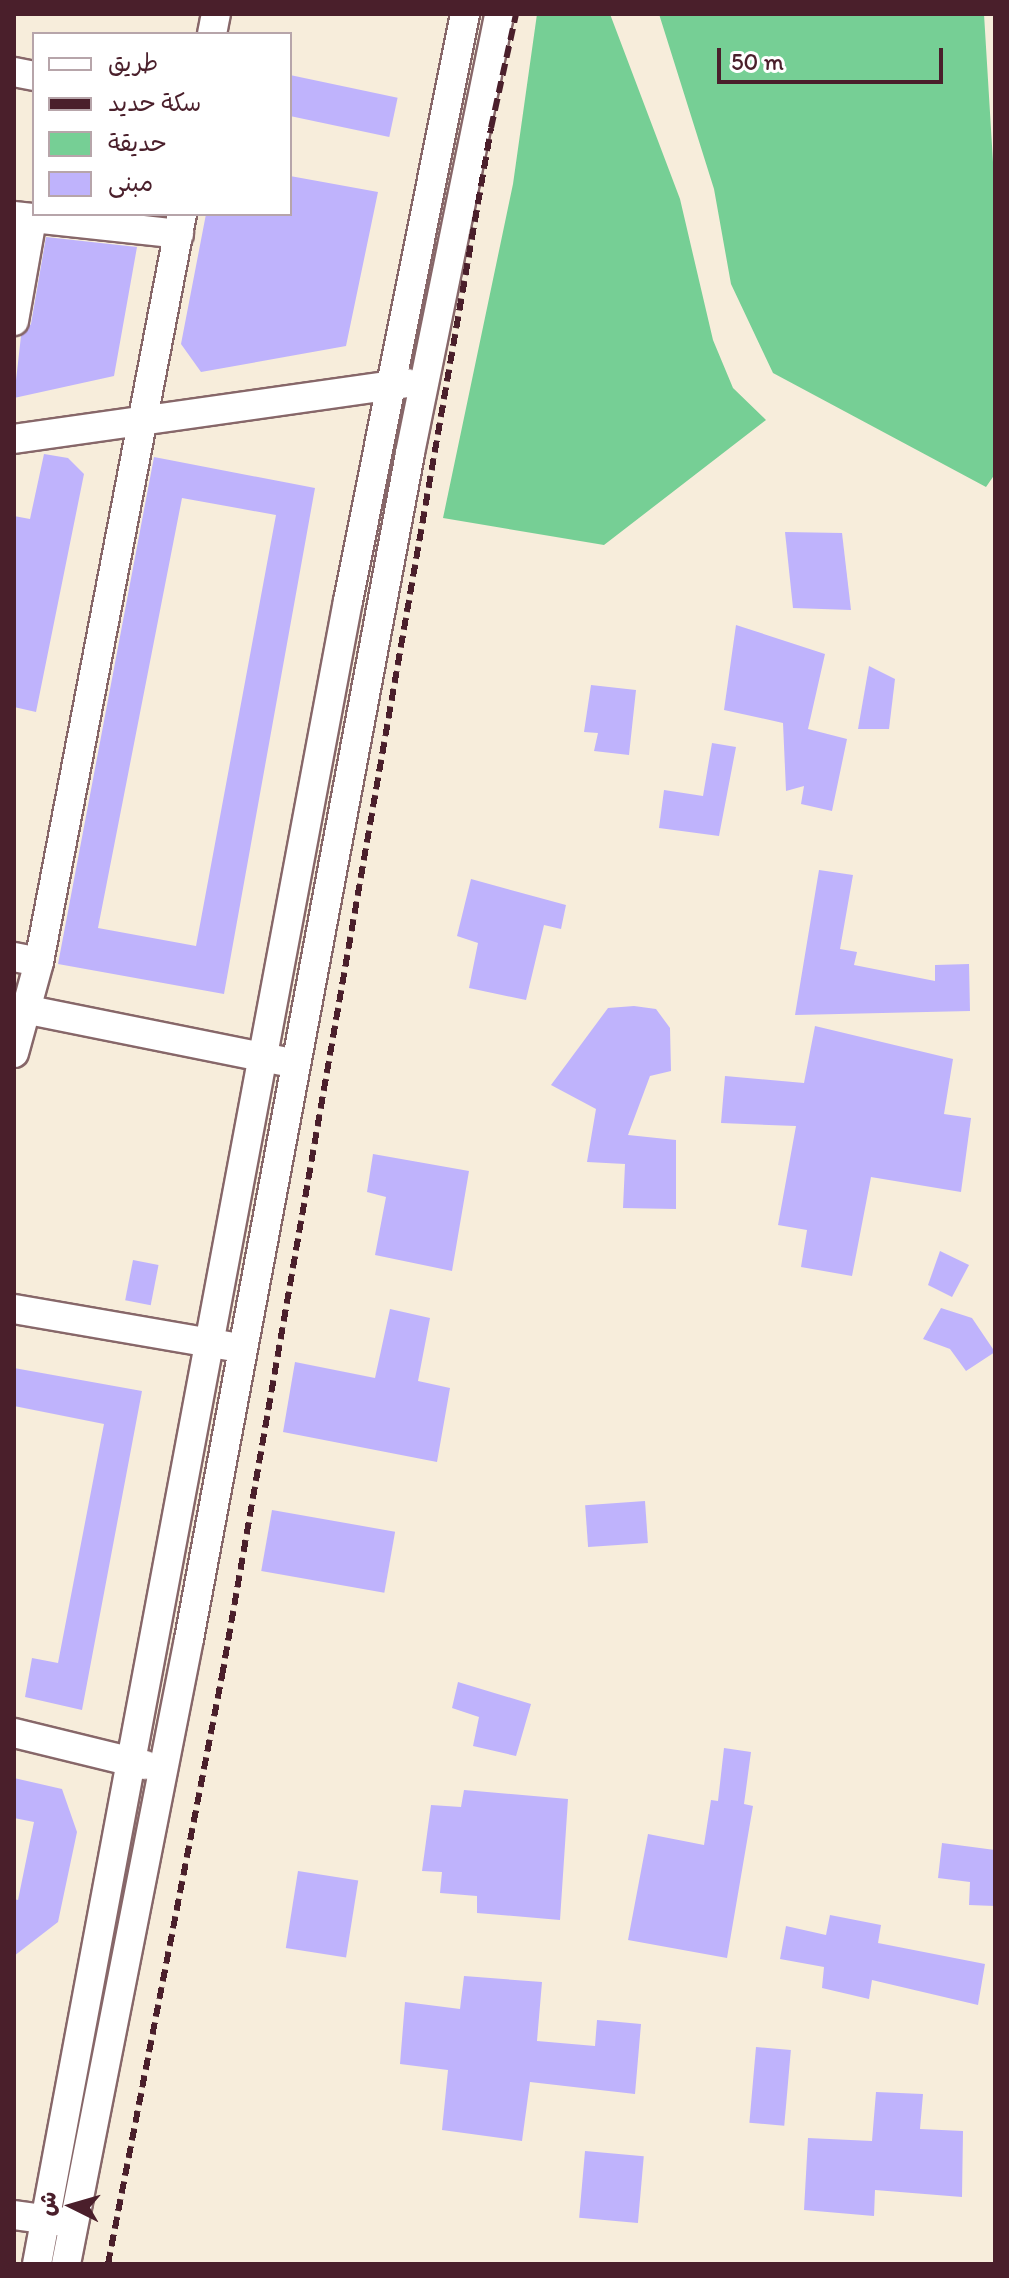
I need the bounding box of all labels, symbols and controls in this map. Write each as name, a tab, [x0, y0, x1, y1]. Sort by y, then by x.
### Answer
legend	[32, 32, 292, 216]
scale bar	[721, 32, 947, 82]
text: 50 m	[731, 47, 784, 76]
text: طريق	[108, 48, 158, 77]
text: سكة حديد	[108, 88, 201, 117]
text: حديقة	[108, 128, 167, 157]
text: مبنى	[108, 168, 153, 197]
north arrow	[32, 2166, 112, 2246]
text: ش	[33, 2191, 62, 2217]

